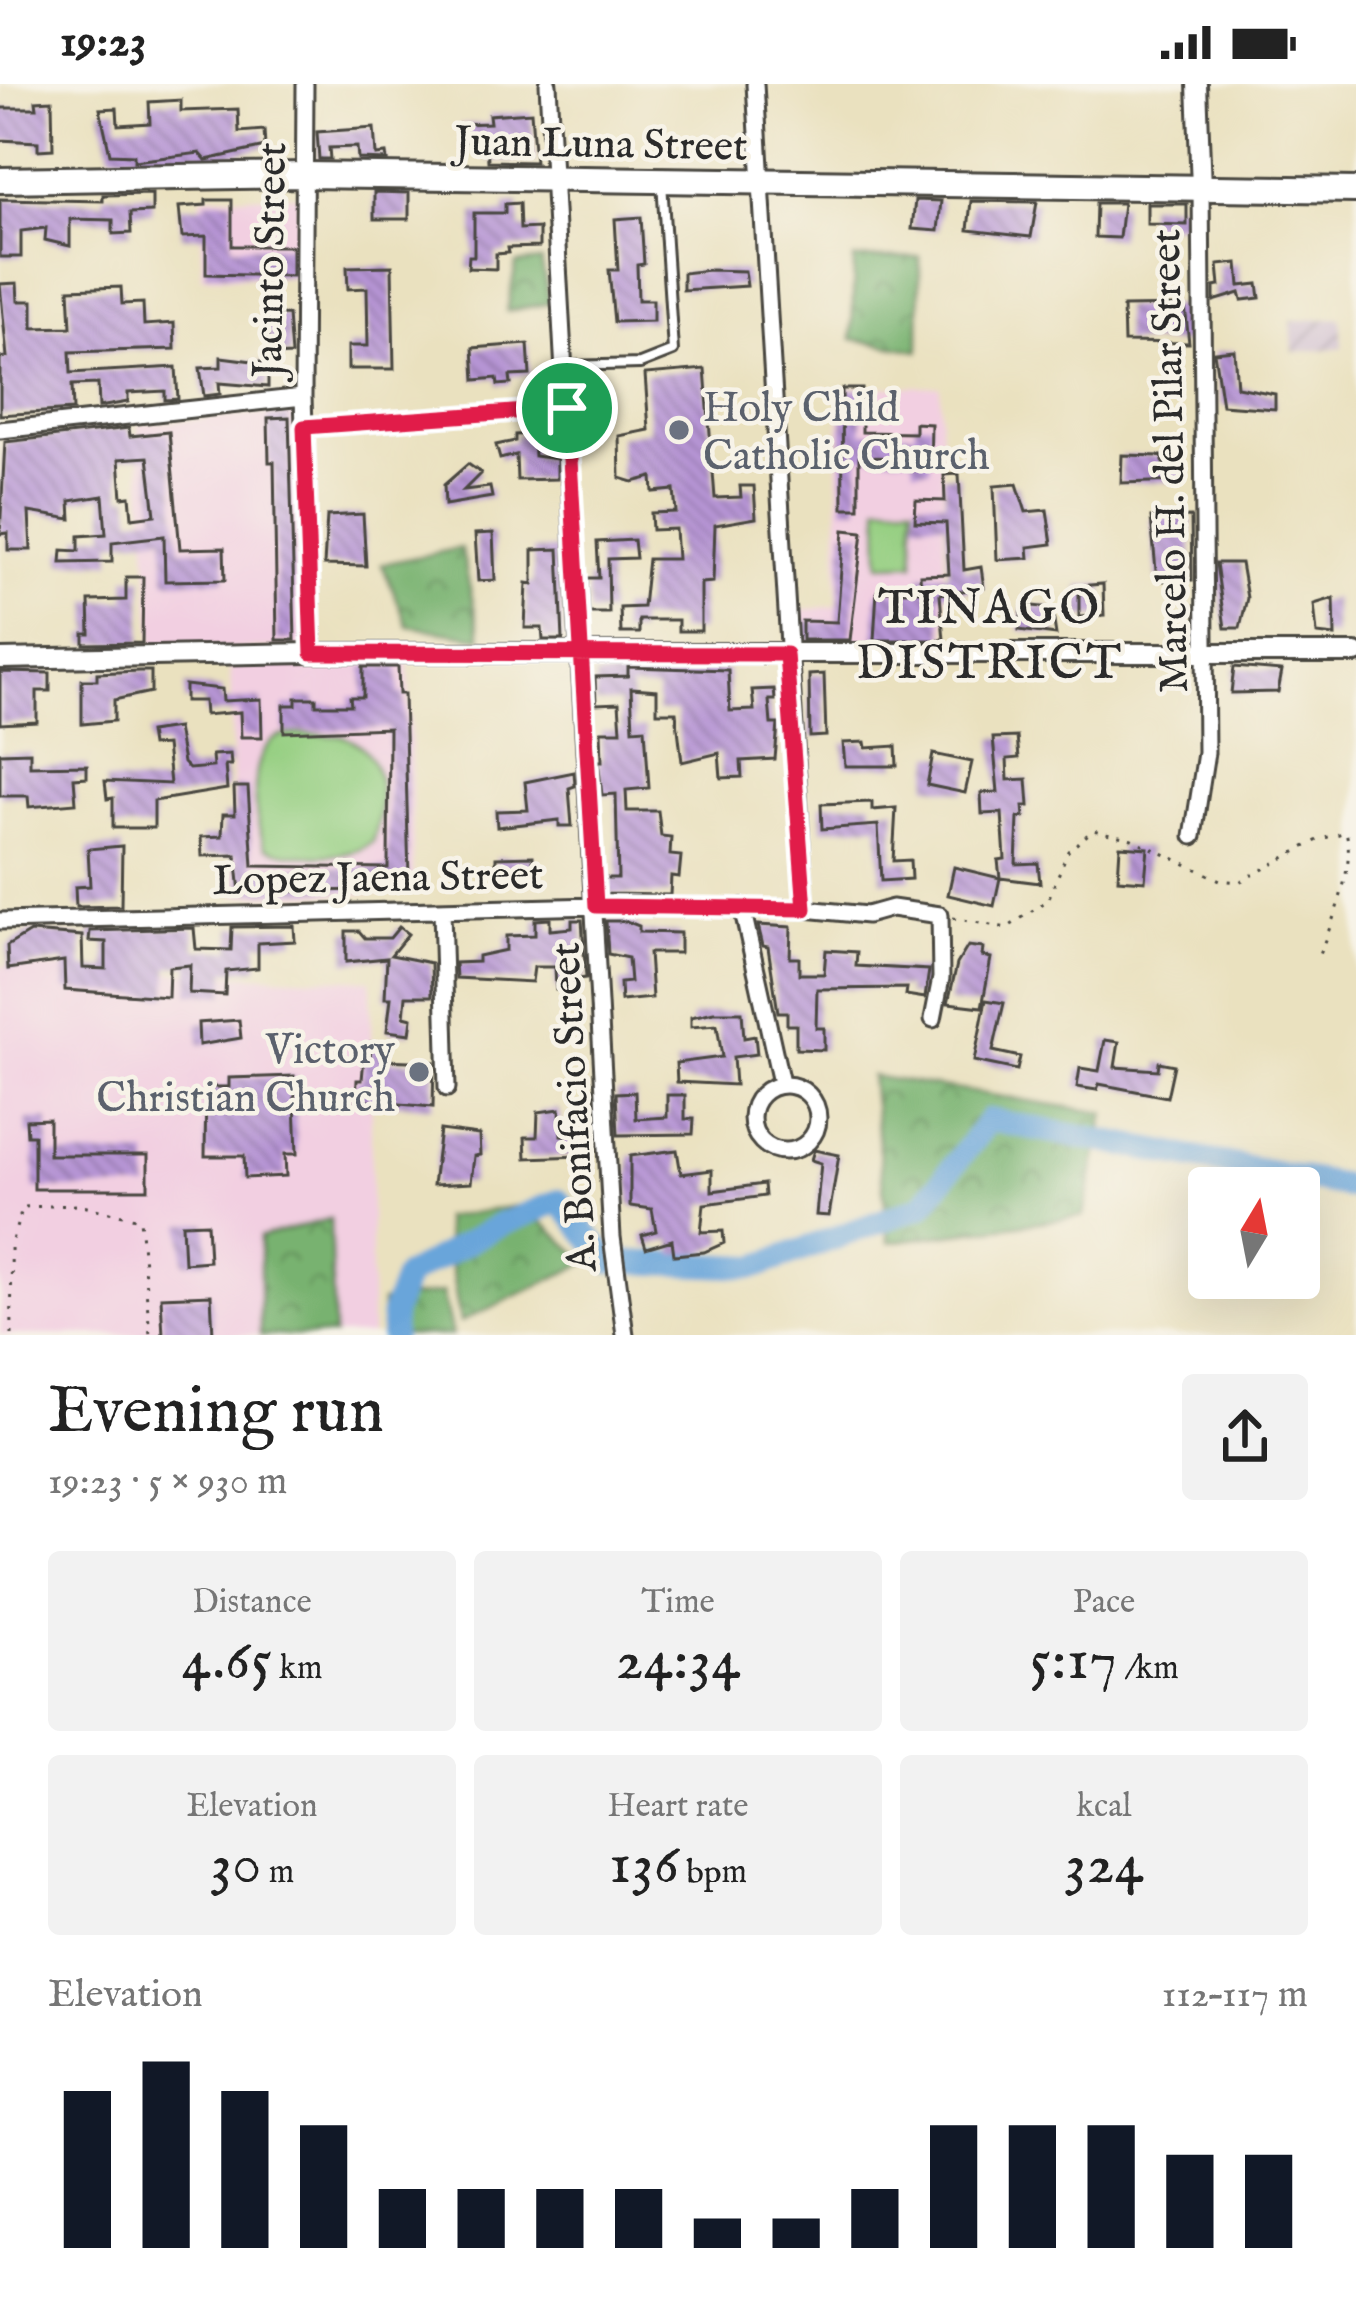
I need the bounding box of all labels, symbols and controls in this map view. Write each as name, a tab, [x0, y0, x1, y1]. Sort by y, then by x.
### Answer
text: 19:23	[60, 14, 146, 71]
street label: Juan Luna Street	[450, 116, 748, 175]
street label: Jacinto Street	[243, 142, 300, 383]
street label: Marcelo H. del Pilar Street	[1141, 228, 1202, 693]
pin	[516, 357, 618, 459]
icon: arrive	[534, 375, 600, 441]
place label: Holy Child Catholic Church	[703, 383, 990, 484]
marker: Holy Child Catholic Church	[666, 417, 692, 443]
district label: TINAGO DISTRICT	[856, 580, 1124, 695]
street label: Lopez Jaena Street	[212, 850, 544, 909]
street label: A. Bonifacio Street	[540, 941, 611, 1274]
place label: Victory Christian Church	[96, 1025, 395, 1126]
marker: Victory Christian Church	[406, 1059, 432, 1085]
north arrow	[1188, 1167, 1320, 1299]
map controls	[1188, 1167, 1320, 1299]
text: Evening run	[48, 1371, 384, 1455]
button: share	[1182, 1374, 1308, 1500]
text: 19:23 · 5 × 930 m	[48, 1458, 287, 1507]
text: Distance	[192, 1582, 312, 1624]
text: Time	[641, 1582, 715, 1624]
text: Pace	[1073, 1582, 1135, 1624]
text: 4.65	[181, 1624, 272, 1700]
text: 24:34	[615, 1624, 741, 1700]
text: 5:17	[1029, 1624, 1117, 1700]
text: km	[272, 1648, 323, 1690]
text: /km	[1117, 1648, 1179, 1690]
text: Elevation	[187, 1786, 317, 1828]
text: Heart rate	[608, 1786, 748, 1828]
text: kcal	[1077, 1786, 1132, 1828]
text: 30	[210, 1828, 262, 1904]
text: 136	[609, 1828, 679, 1904]
text: 324	[1064, 1828, 1144, 1904]
text: m	[262, 1852, 294, 1894]
text: bpm	[679, 1852, 747, 1894]
text: Elevation	[48, 1971, 203, 2020]
text: 112–117 m	[1162, 1971, 1308, 2020]

